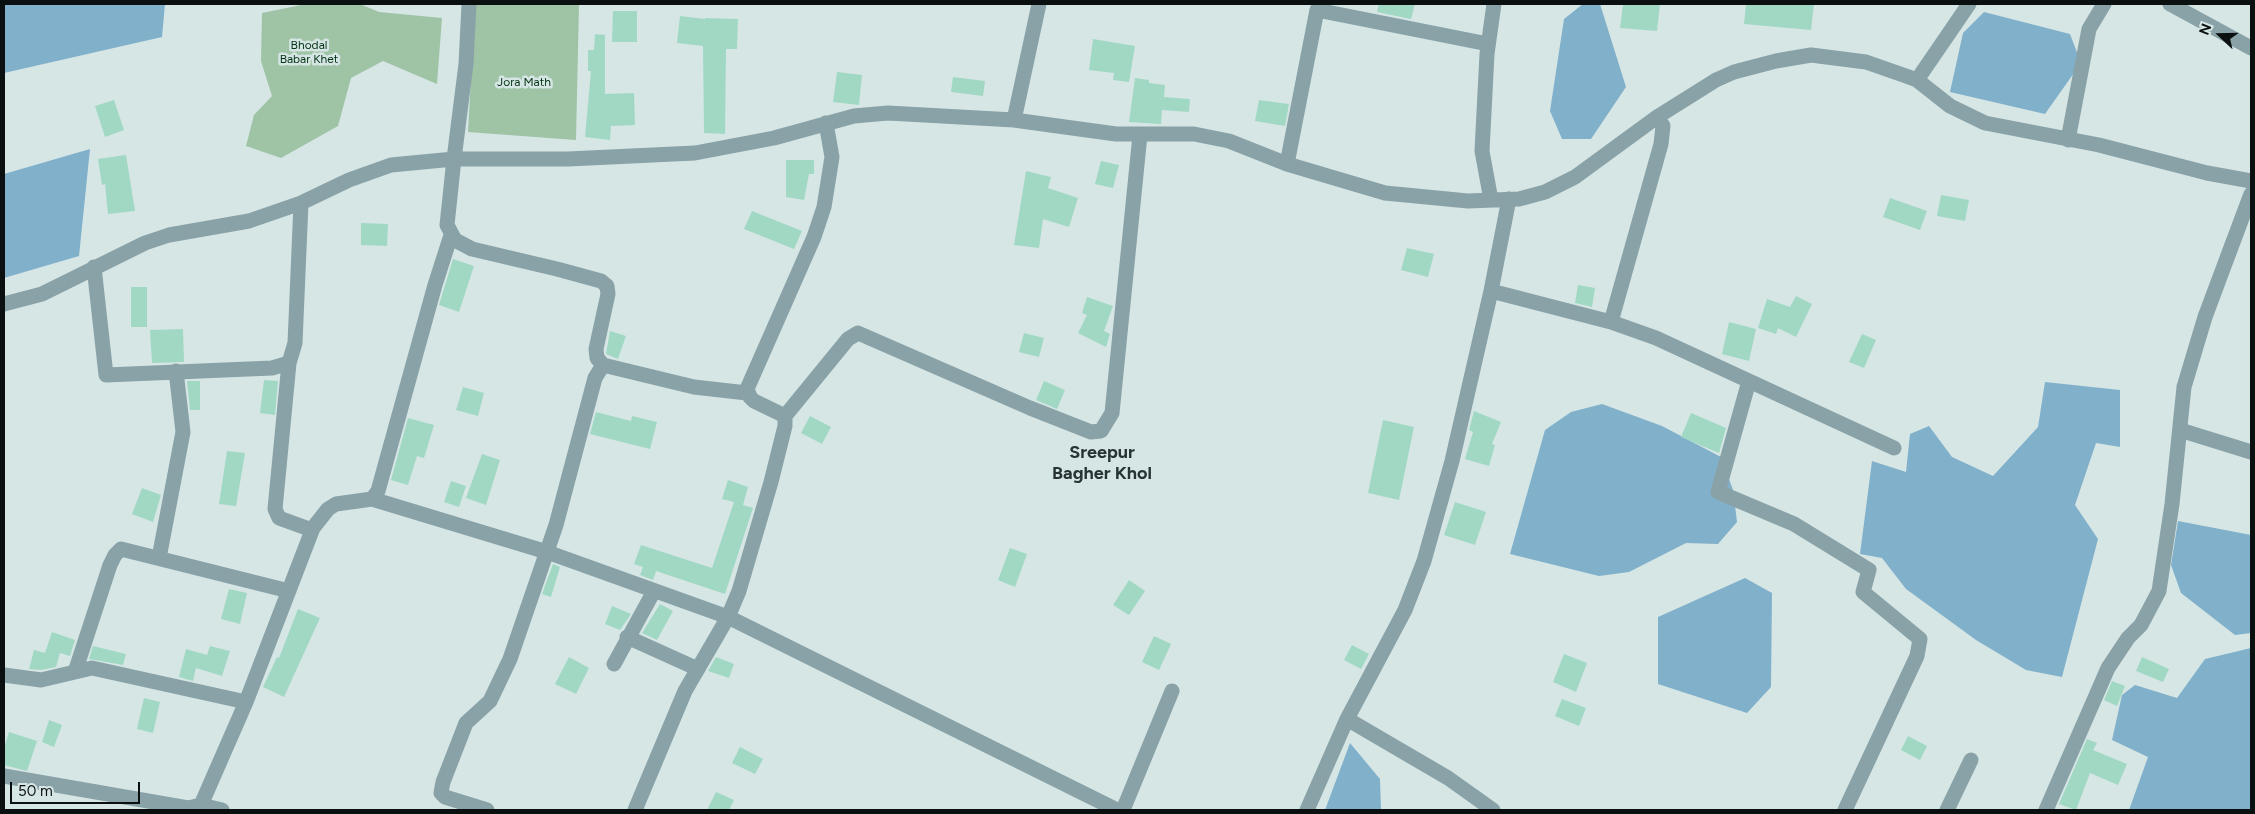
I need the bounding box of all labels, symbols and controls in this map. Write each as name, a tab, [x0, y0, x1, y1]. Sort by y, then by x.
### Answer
north arrow	[2195, 10, 2245, 60]
text: N	[2196, 21, 2215, 38]
park label: Bhodal Babar Khet	[280, 38, 338, 66]
park label: Jora Math	[497, 75, 551, 89]
district label: Sreepur Bagher Khol	[1052, 442, 1152, 484]
scale bar	[12, 772, 142, 804]
text: 50 m	[18, 782, 53, 800]

